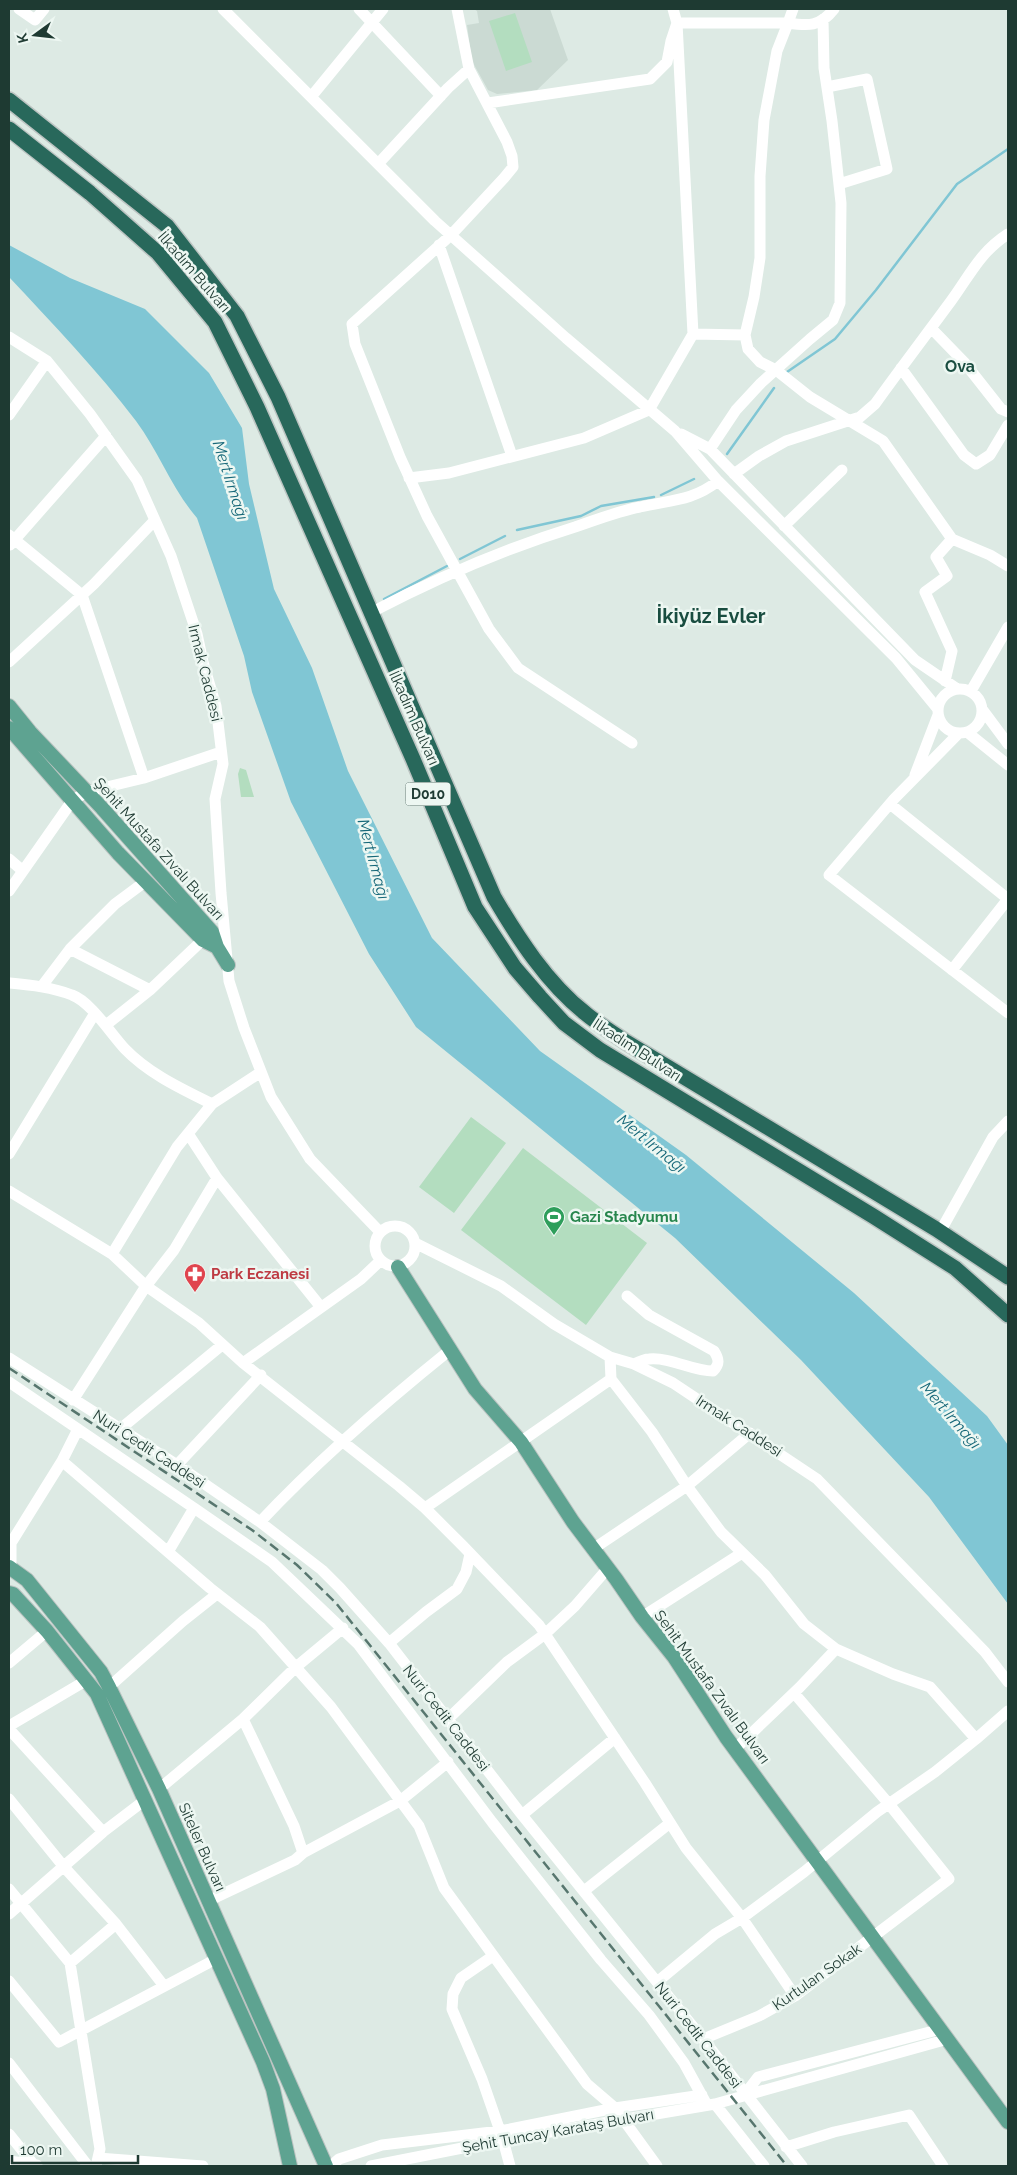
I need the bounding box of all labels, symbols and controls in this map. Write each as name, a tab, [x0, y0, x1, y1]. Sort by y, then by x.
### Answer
north arrow	[10, 10, 60, 60]
text: K	[13, 31, 31, 45]
street label: İlkadım Bulvarı	[154, 227, 235, 316]
district label: Ova	[945, 357, 975, 376]
water label: Mert Irmağı	[209, 438, 252, 522]
district label: İkiyüz Evler	[657, 604, 766, 628]
street label: Irmak Caddesi	[184, 623, 226, 723]
street label: İlkadım Bulvarı	[385, 668, 444, 768]
street label: Şehit Mustafa Zıvalı Bulvarı	[90, 774, 228, 924]
road number: D010	[406, 782, 450, 806]
water label: Mert Irmağı	[354, 817, 393, 901]
street label: İlkadım Bulvarı	[590, 1014, 685, 1085]
water label: Mert Irmağı	[614, 1110, 690, 1177]
sports icon: Gazi Stadyumu	[542, 1205, 566, 1236]
place label: Gazi Stadyumu	[570, 1208, 678, 1226]
pharmacy icon: Park Eczanesi	[183, 1262, 207, 1293]
place label: Park Eczanesi	[211, 1265, 309, 1283]
water label: Mert Irmağı	[916, 1378, 985, 1453]
street label: Irmak Caddesi	[693, 1391, 785, 1461]
street label: Nuri Cedit Caddesi	[90, 1406, 208, 1492]
street label: Sehit Mustafa Zıvalı Bulvarı	[650, 1607, 774, 1767]
street label: Nuri Cedit Caddesi	[399, 1661, 493, 1775]
street label: Siteler Bulvarı	[174, 1800, 230, 1894]
street label: Kurtulan Sokak	[769, 1940, 865, 2014]
street label: Nuri Cedit Caddesi	[651, 1978, 745, 2092]
street label: Şehit Tuncay Karataş Bulvarı	[461, 2105, 655, 2157]
scale bar	[12, 2132, 139, 2164]
text: 100 m	[20, 2141, 62, 2159]

